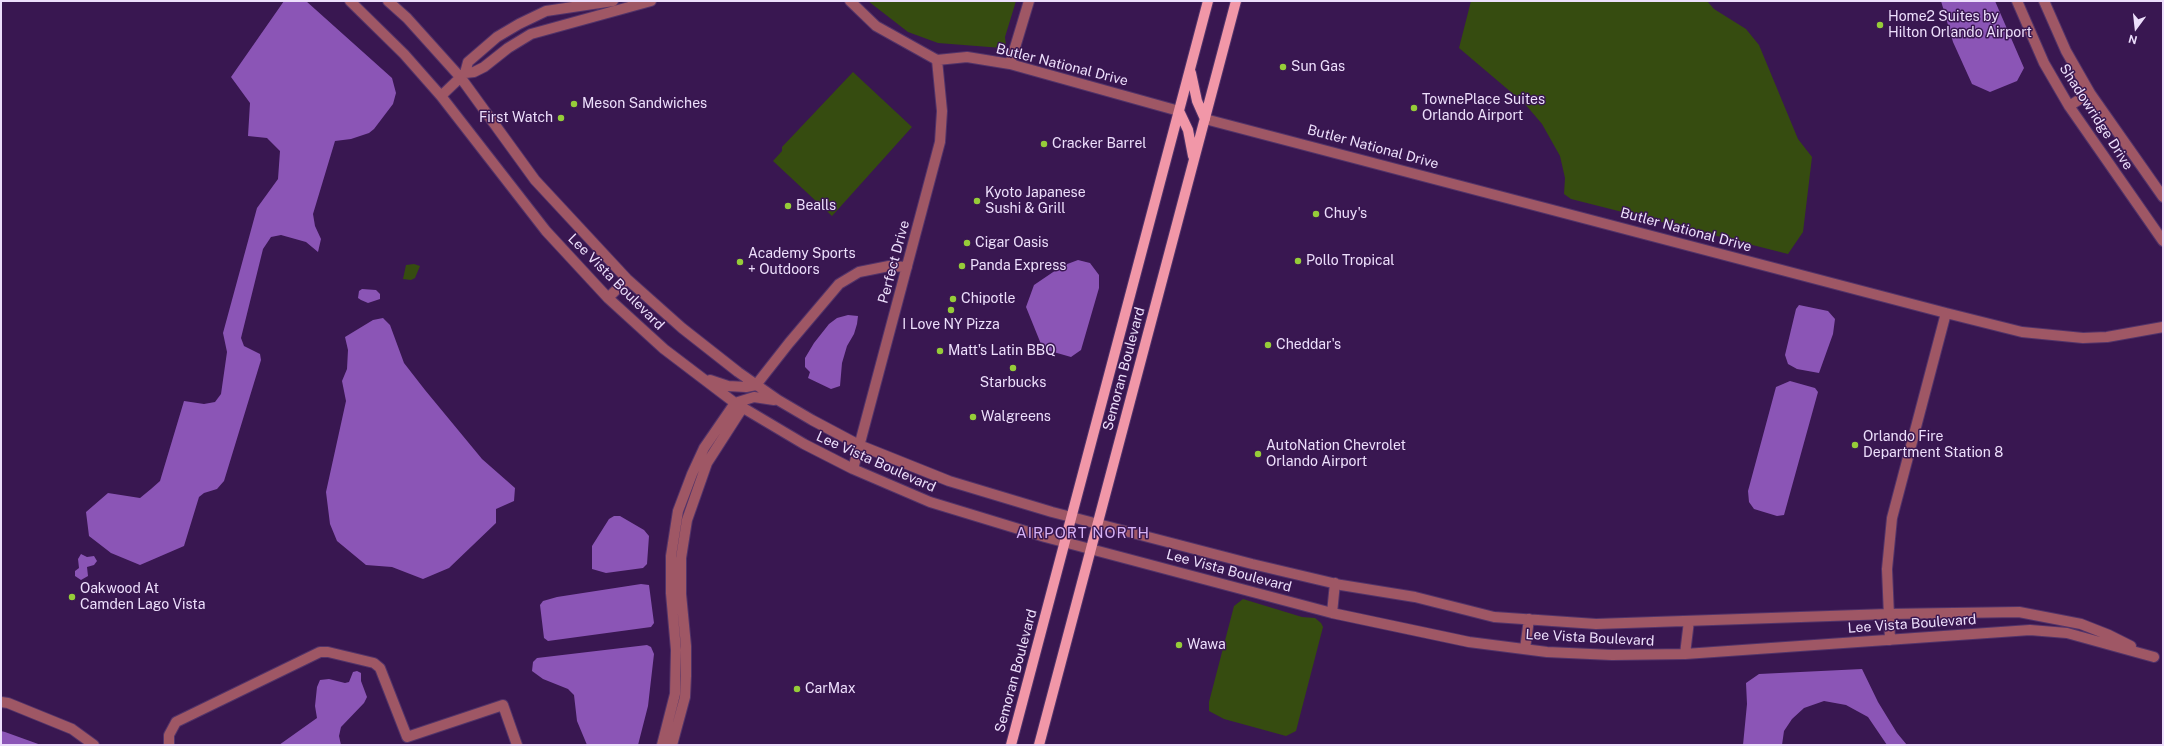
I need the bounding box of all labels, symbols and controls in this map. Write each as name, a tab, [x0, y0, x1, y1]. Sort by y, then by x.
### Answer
north arrow	[2116, 8, 2156, 48]
place label: Home2 Suites by Hilton Orlando Airport	[1888, 9, 2032, 42]
marker: Home2 Suites by Hilton Orlando Airport	[1875, 20, 1885, 30]
text: N	[2127, 33, 2139, 47]
street label: Butler National Drive	[994, 40, 1130, 90]
place label: Sun Gas	[1291, 59, 1345, 75]
street label: Shadowridge Drive	[2056, 61, 2136, 173]
marker: Sun Gas	[1278, 62, 1288, 72]
place label: TownePlace Suites Orlando Airport	[1422, 92, 1545, 124]
place label: Meson Sandwiches	[582, 96, 707, 112]
marker: Meson Sandwiches	[569, 99, 579, 109]
marker: TownePlace Suites Orlando Airport	[1409, 103, 1419, 113]
place label: First Watch	[479, 110, 553, 126]
marker: First Watch	[556, 113, 566, 123]
street label: Butler National Drive	[1305, 121, 1441, 173]
place label: Cracker Barrel	[1052, 136, 1147, 152]
marker: Cracker Barrel	[1039, 139, 1049, 149]
place label: Kyoto Japanese Sushi & Grill	[985, 185, 1086, 218]
marker: Kyoto Japanese Sushi & Grill	[972, 196, 982, 206]
place label: Bealls	[796, 198, 836, 214]
marker: Bealls	[783, 201, 793, 211]
street label: Butler National Drive	[1618, 204, 1754, 256]
place label: Chuy's	[1324, 206, 1367, 222]
marker: Chuy's	[1311, 209, 1321, 219]
street label: Perfect Drive	[875, 219, 913, 305]
street label: Lee Vista Boulevard	[564, 230, 668, 334]
place label: Cigar Oasis	[975, 235, 1049, 251]
marker: Cigar Oasis	[962, 238, 972, 248]
place label: Academy Sports + Outdoors	[748, 246, 855, 278]
place label: Pollo Tropical	[1306, 253, 1394, 269]
marker: Pollo Tropical	[1293, 256, 1303, 266]
marker: Academy Sports + Outdoors	[735, 257, 745, 267]
place label: Panda Express	[970, 258, 1066, 274]
marker: Panda Express	[957, 261, 967, 271]
place label: Chipotle	[961, 291, 1015, 307]
marker: Chipotle	[948, 294, 958, 304]
marker: I Love NY Pizza	[946, 305, 956, 315]
street label: Semoran Boulevard	[1099, 305, 1149, 433]
place label: I Love NY Pizza	[902, 317, 1000, 333]
place label: Cheddar's	[1276, 337, 1341, 353]
marker: Cheddar's	[1263, 340, 1273, 350]
place label: Matt's Latin BBQ	[948, 343, 1056, 359]
marker: Matt's Latin BBQ	[935, 346, 945, 356]
marker: Starbucks	[1008, 363, 1018, 373]
place label: Starbucks	[980, 375, 1046, 391]
place label: Walgreens	[981, 409, 1051, 425]
marker: Walgreens	[968, 412, 978, 422]
street label: Lee Vista Boulevard	[814, 428, 938, 496]
place label: Orlando Fire Department Station 8	[1863, 429, 2003, 462]
place label: AutoNation Chevrolet Orlando Airport	[1266, 438, 1406, 470]
marker: Orlando Fire Department Station 8	[1850, 440, 1860, 450]
marker: AutoNation Chevrolet Orlando Airport	[1253, 449, 1263, 459]
district label: AIRPORT NORTH	[1016, 524, 1150, 542]
street label: Lee Vista Boulevard	[1165, 546, 1293, 596]
place label: Oakwood At Camden Lago Vista	[80, 581, 206, 614]
marker: Oakwood At Camden Lago Vista	[67, 592, 77, 602]
street label: Semoran Boulevard	[991, 607, 1041, 735]
street label: Lee Vista Boulevard	[1847, 611, 1977, 637]
street label: Lee Vista Boulevard	[1525, 626, 1655, 650]
place label: Wawa	[1187, 637, 1226, 653]
marker: Wawa	[1174, 640, 1184, 650]
place label: CarMax	[805, 681, 856, 697]
marker: CarMax	[792, 684, 802, 694]

